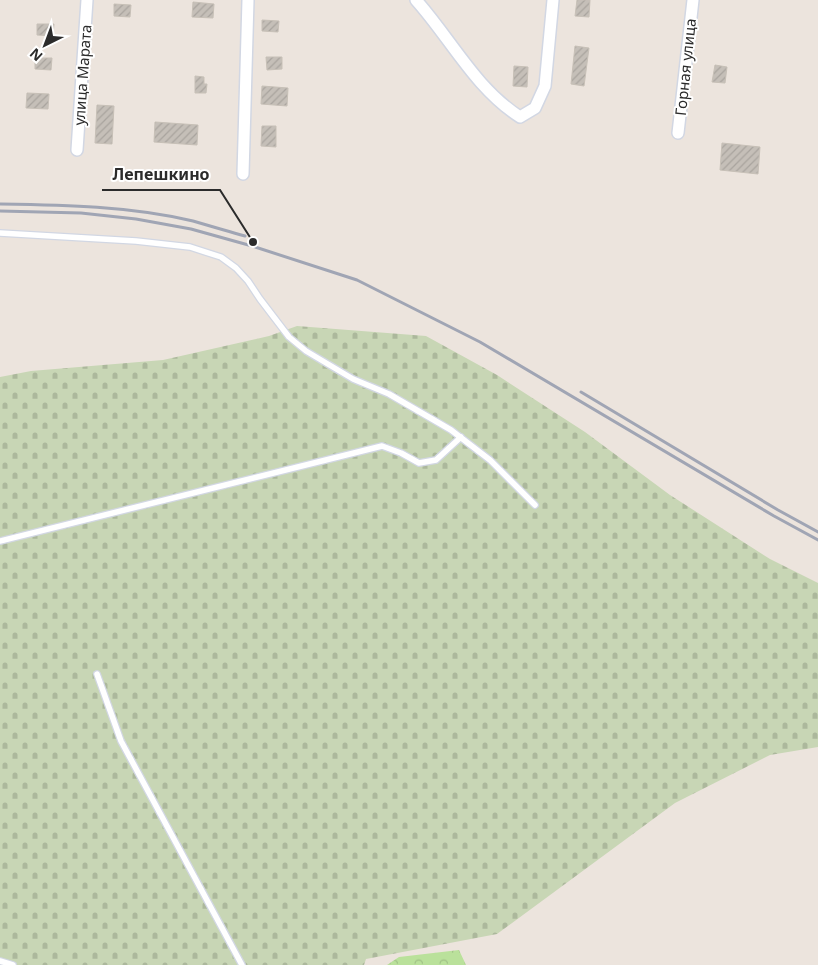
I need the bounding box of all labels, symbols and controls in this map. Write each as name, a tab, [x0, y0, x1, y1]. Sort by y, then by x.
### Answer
street label: Горная улица	[670, 17, 700, 117]
north arrow	[20, 20, 70, 70]
street label: улица Марата	[69, 24, 95, 126]
text: N	[25, 44, 47, 66]
callout: Лепешкино	[102, 159, 220, 190]
text: Лепешкино	[112, 163, 210, 185]

